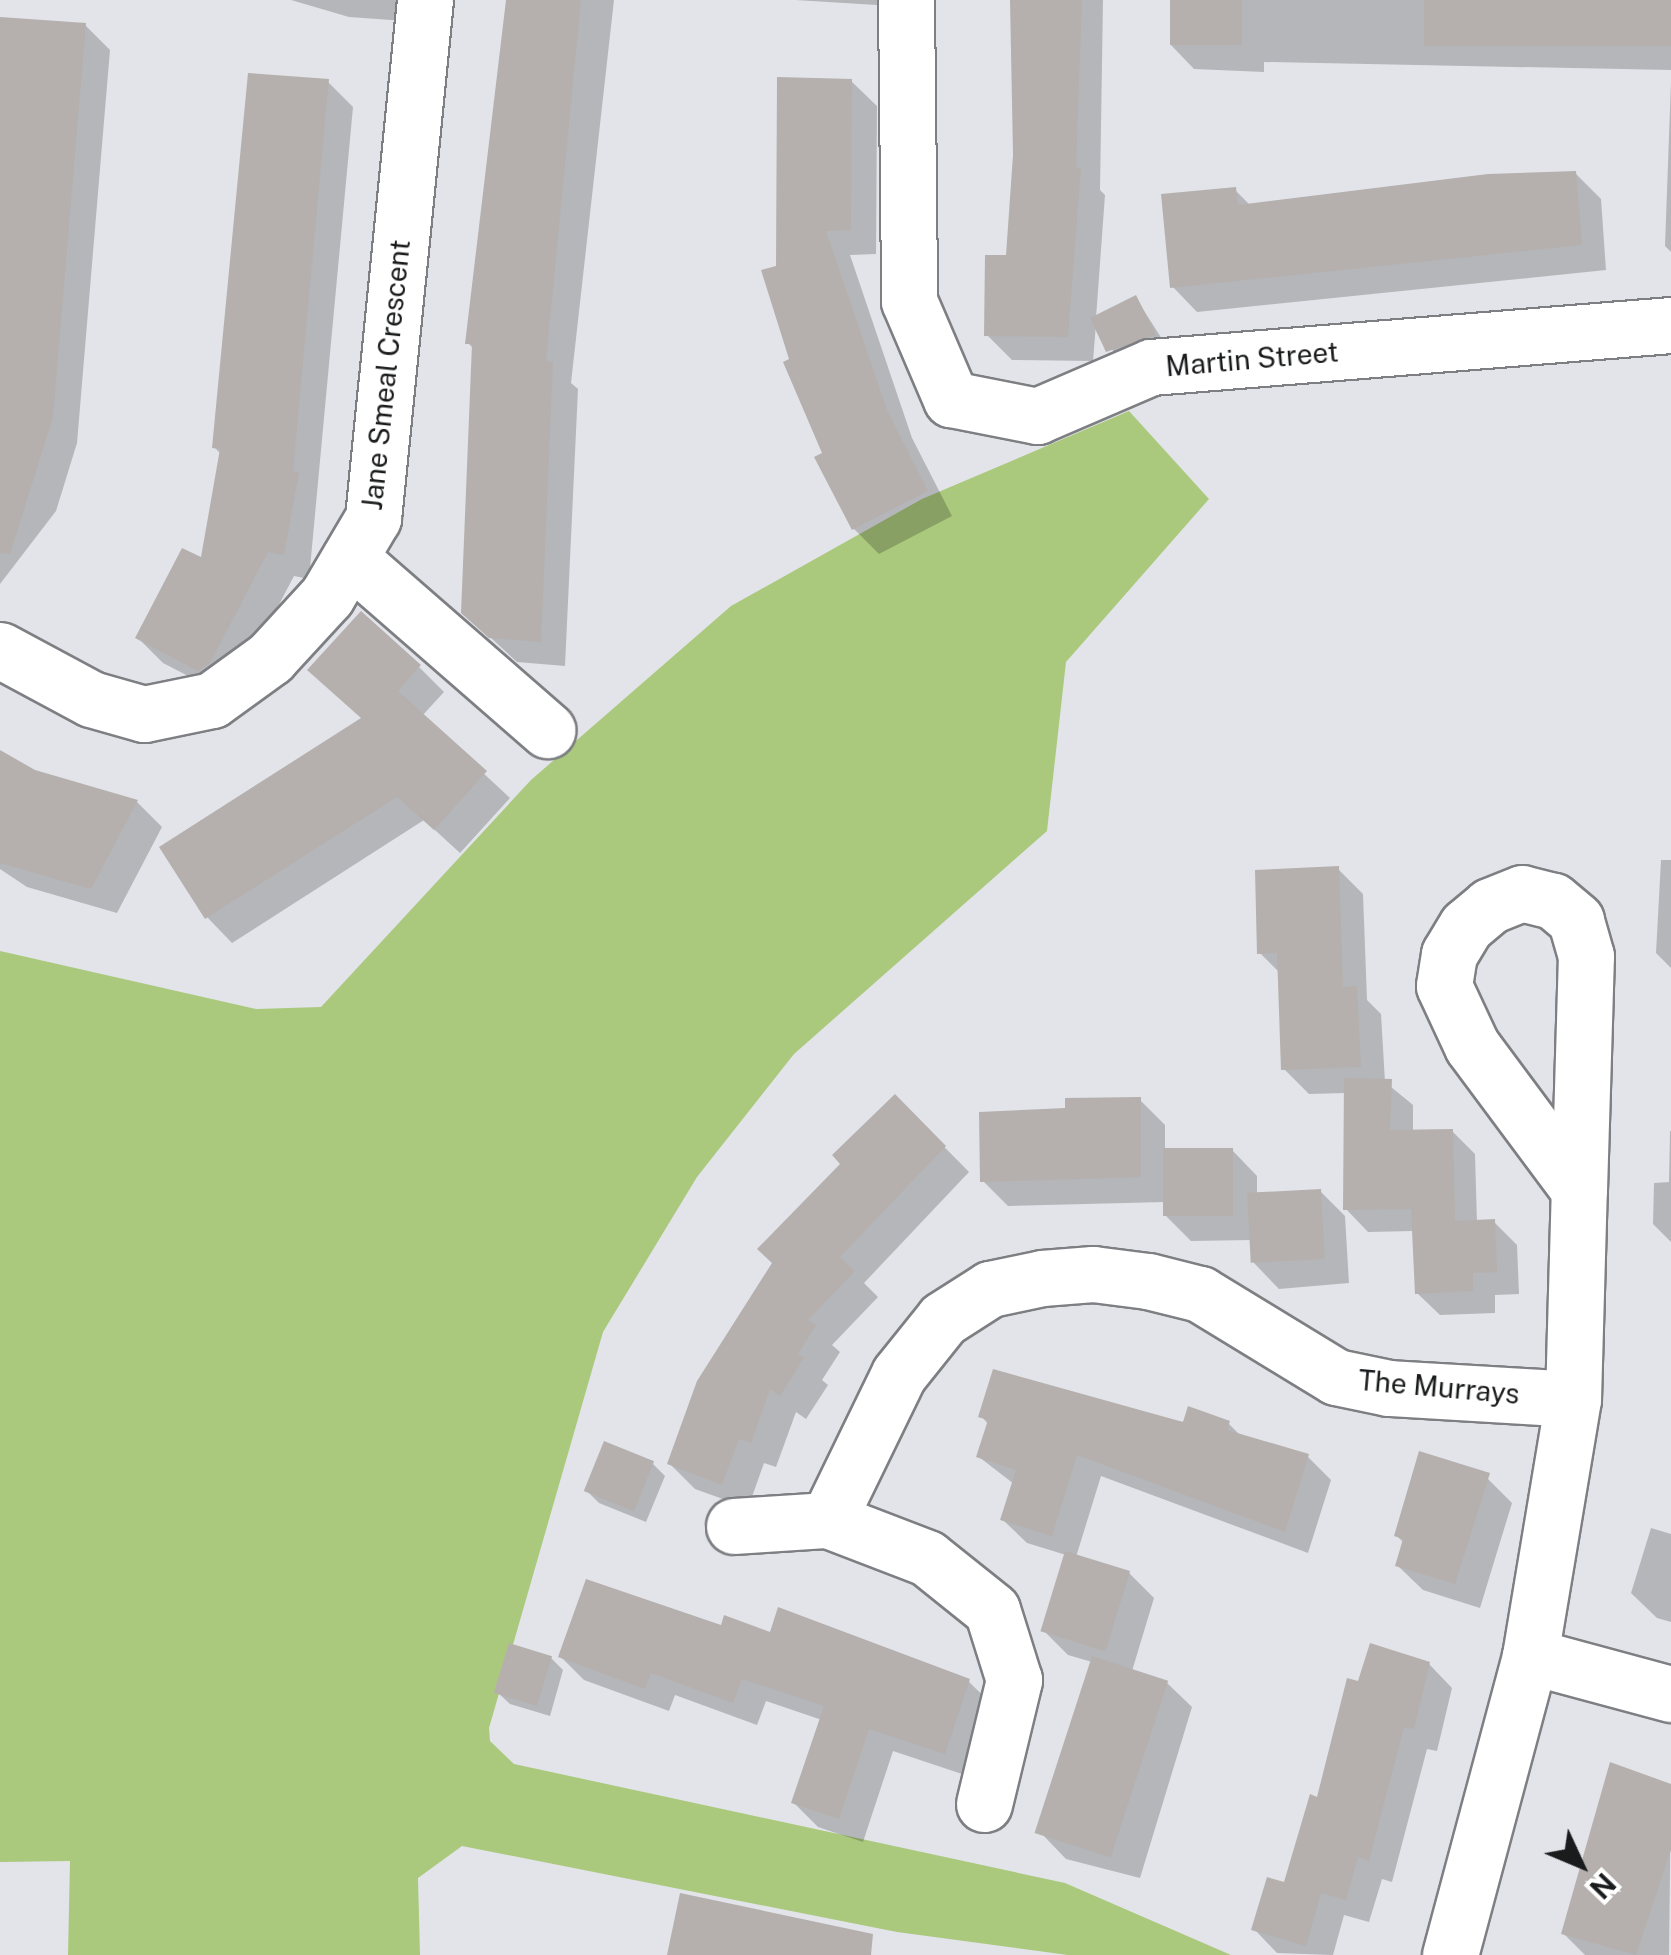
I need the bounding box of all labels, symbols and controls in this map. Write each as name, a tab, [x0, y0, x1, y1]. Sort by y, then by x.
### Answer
street label: Jane Smeal Crescent	[355, 238, 417, 512]
street label: Martin Street	[1164, 335, 1340, 383]
street label: The Murrays	[1357, 1363, 1521, 1411]
north arrow	[1531, 1815, 1631, 1915]
text: N	[1583, 1867, 1622, 1906]

